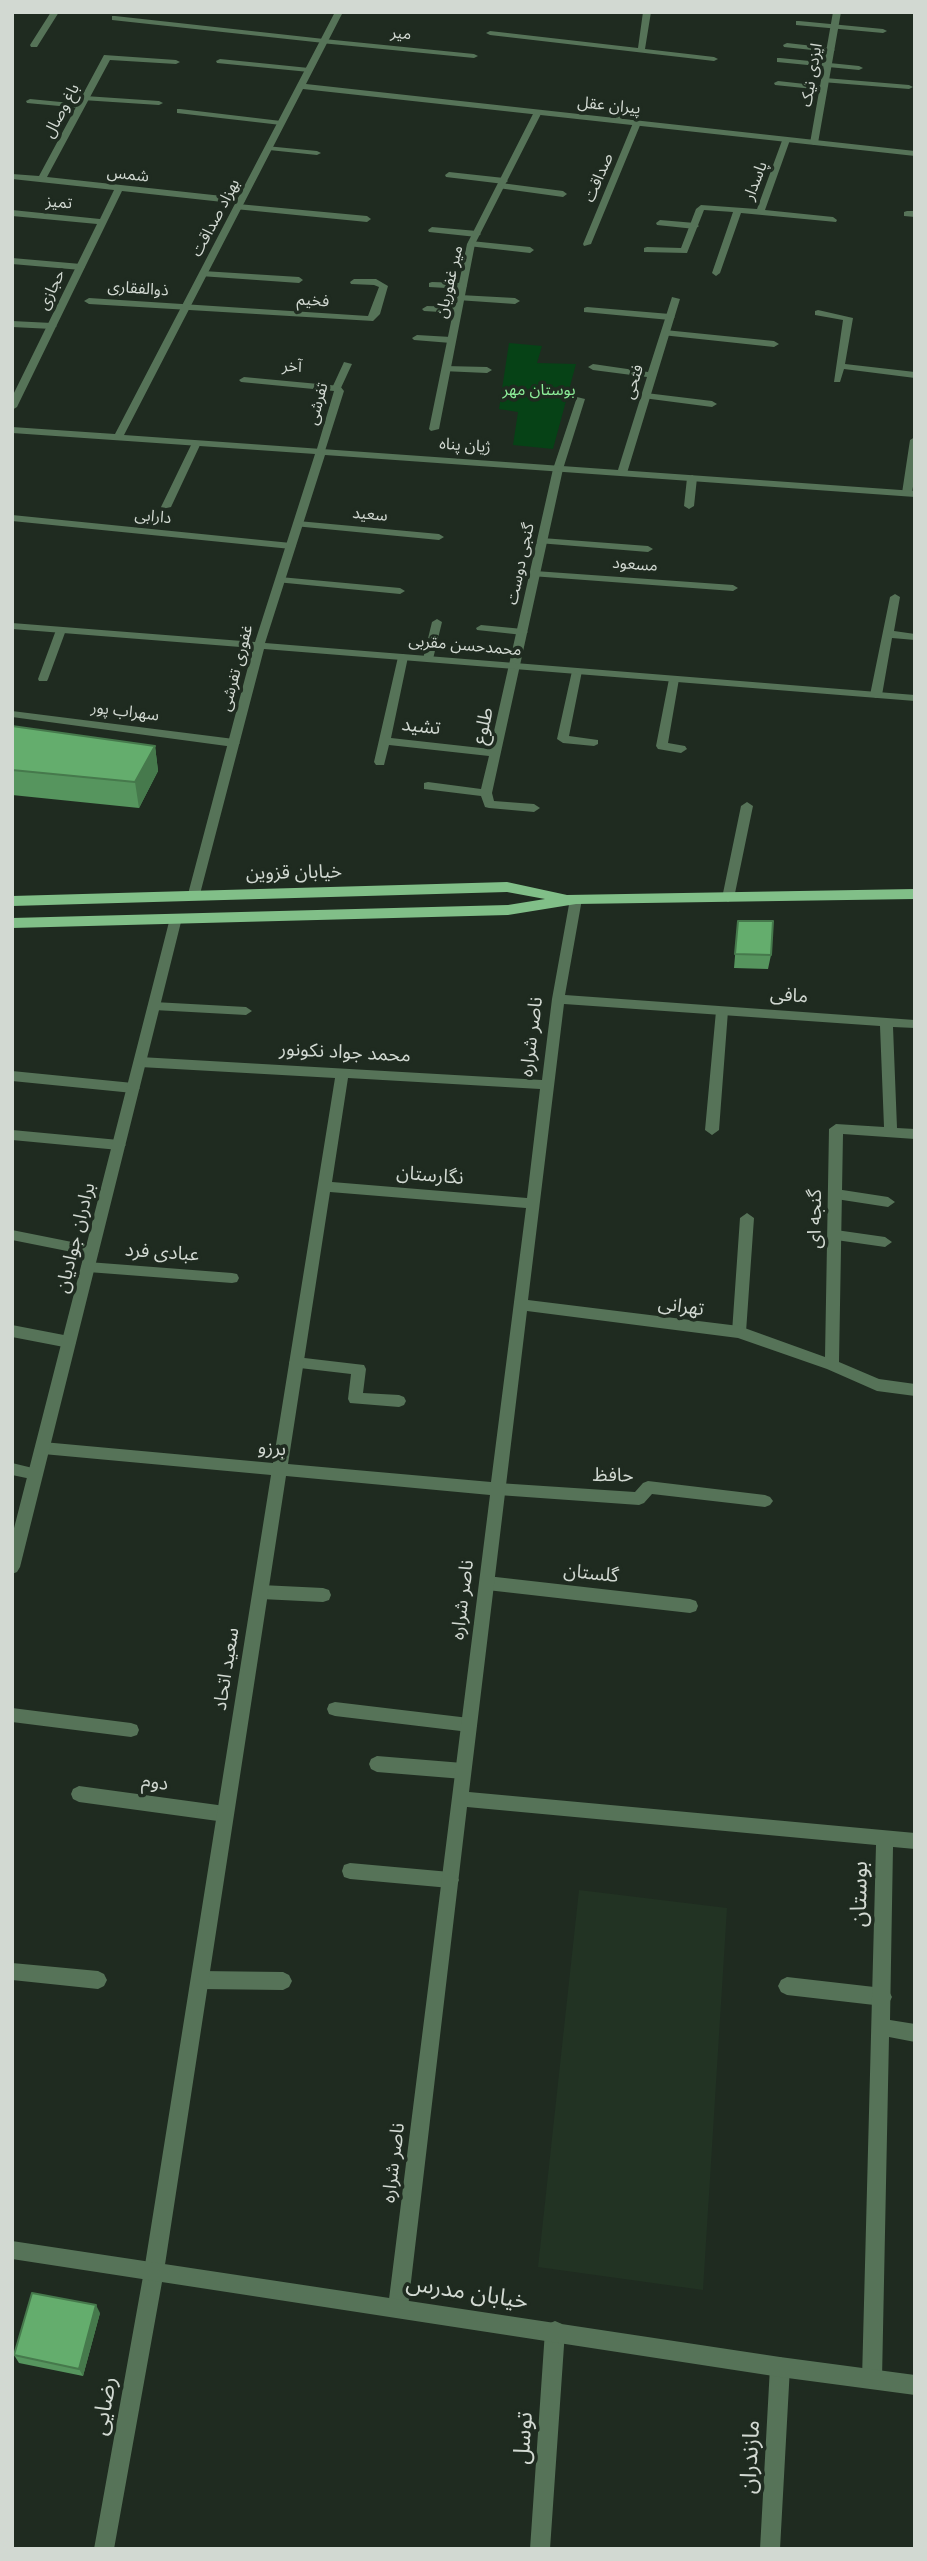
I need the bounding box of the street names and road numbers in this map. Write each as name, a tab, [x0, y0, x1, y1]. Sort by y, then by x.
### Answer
street label: میر	[390, 23, 412, 45]
street label: ایزدی نیک	[797, 42, 827, 108]
street label: باغ وصال	[40, 81, 84, 141]
street label: پیران عقل	[577, 93, 641, 119]
street label: صداقت	[580, 151, 618, 205]
street label: پاسدار	[740, 159, 772, 203]
street label: شمس	[106, 163, 150, 187]
street label: بهزاد صداقت	[187, 176, 245, 260]
street label: تمیز	[45, 192, 73, 214]
street label: میر غفوریان	[432, 244, 468, 320]
street label: حجازی	[34, 267, 70, 313]
street label: ذوالفقاری	[107, 277, 169, 301]
street label: فخیم	[296, 290, 330, 312]
street label: آخر	[282, 357, 302, 377]
street label: فتحی	[620, 362, 648, 402]
street label: تفرشی	[303, 381, 333, 427]
street label: ژیان پناه	[439, 435, 491, 457]
street label: سعید	[352, 504, 388, 526]
street label: دارابی	[134, 506, 172, 528]
street label: گنجی دوست	[503, 521, 539, 607]
street label: مسعود	[612, 554, 658, 576]
street label: غفوری تفرشی	[216, 623, 258, 713]
street label: محمدحسن مقربی	[408, 631, 522, 661]
street label: سهراب پور	[90, 698, 160, 726]
street label: طلوع	[469, 705, 499, 747]
street label: تشید	[400, 714, 442, 740]
street label: خیابان قزوین	[246, 861, 342, 885]
street label: مافی	[769, 983, 809, 1009]
street label: ناصر شراره	[516, 996, 548, 1078]
street label: محمد جواد نکونور	[279, 1038, 411, 1068]
street label: نگارستان	[396, 1162, 464, 1190]
street label: برادران جوادیان	[51, 1181, 101, 1295]
street label: گنجه ای	[805, 1189, 827, 1249]
street label: عبادی فرد	[124, 1239, 200, 1267]
street label: تهرانی	[657, 1293, 705, 1321]
street label: برزو	[257, 1436, 287, 1462]
street label: حافظ	[592, 1464, 634, 1488]
street label: ناصر شراره	[447, 1559, 479, 1641]
street label: گلستان	[562, 1560, 620, 1588]
street label: سعید اتحاد	[209, 1626, 245, 1712]
street label: دوم	[140, 1770, 170, 1796]
street label: بوستان	[846, 1861, 874, 1927]
street label: ناصر شراره	[378, 2122, 410, 2204]
street label: خیابان مدرس	[404, 2270, 530, 2316]
street label: رضایی	[86, 2375, 124, 2437]
street label: توسل	[508, 2411, 540, 2465]
street label: مازندران	[735, 2419, 767, 2495]

